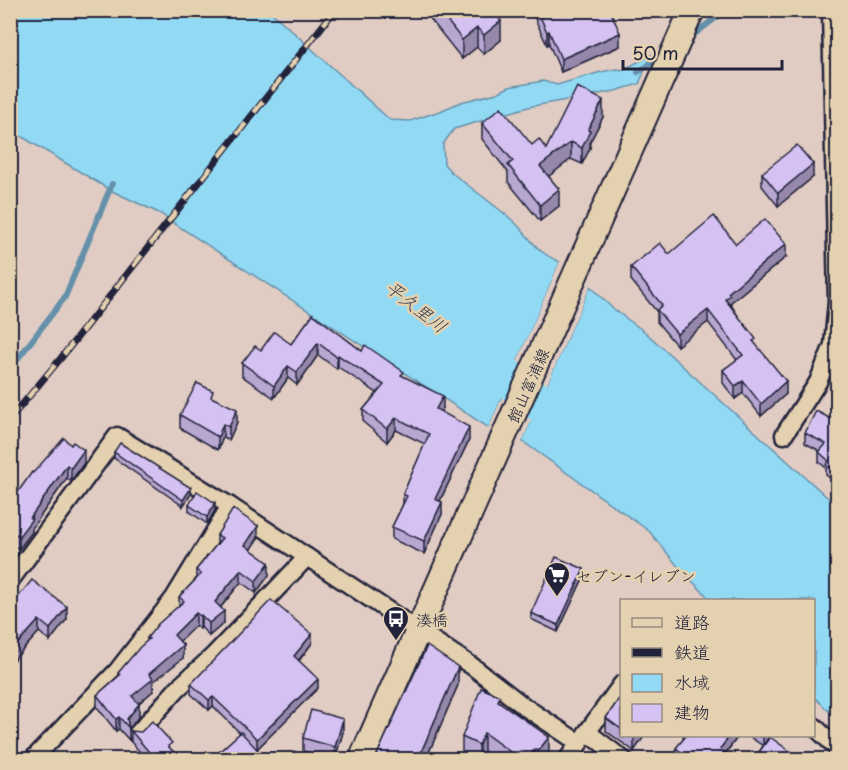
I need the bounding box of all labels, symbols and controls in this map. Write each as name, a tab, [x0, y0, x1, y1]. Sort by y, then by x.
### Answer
scale bar	[623, 33, 782, 71]
text: 50 m	[632, 39, 679, 66]
water label: 平久里川	[380, 273, 454, 339]
street label: 館山富浦線	[500, 344, 554, 426]
supermarket icon: セブン-イレブン	[542, 560, 572, 598]
place label: セブン-イレブン	[576, 563, 696, 587]
legend	[620, 599, 815, 737]
bus stop icon: 湊橋	[381, 604, 411, 642]
place label: 湊橋	[416, 607, 448, 631]
text: 道路	[674, 608, 710, 635]
text: 鉄道	[674, 638, 710, 665]
text: 水域	[674, 668, 710, 695]
text: 建物	[674, 698, 710, 725]

